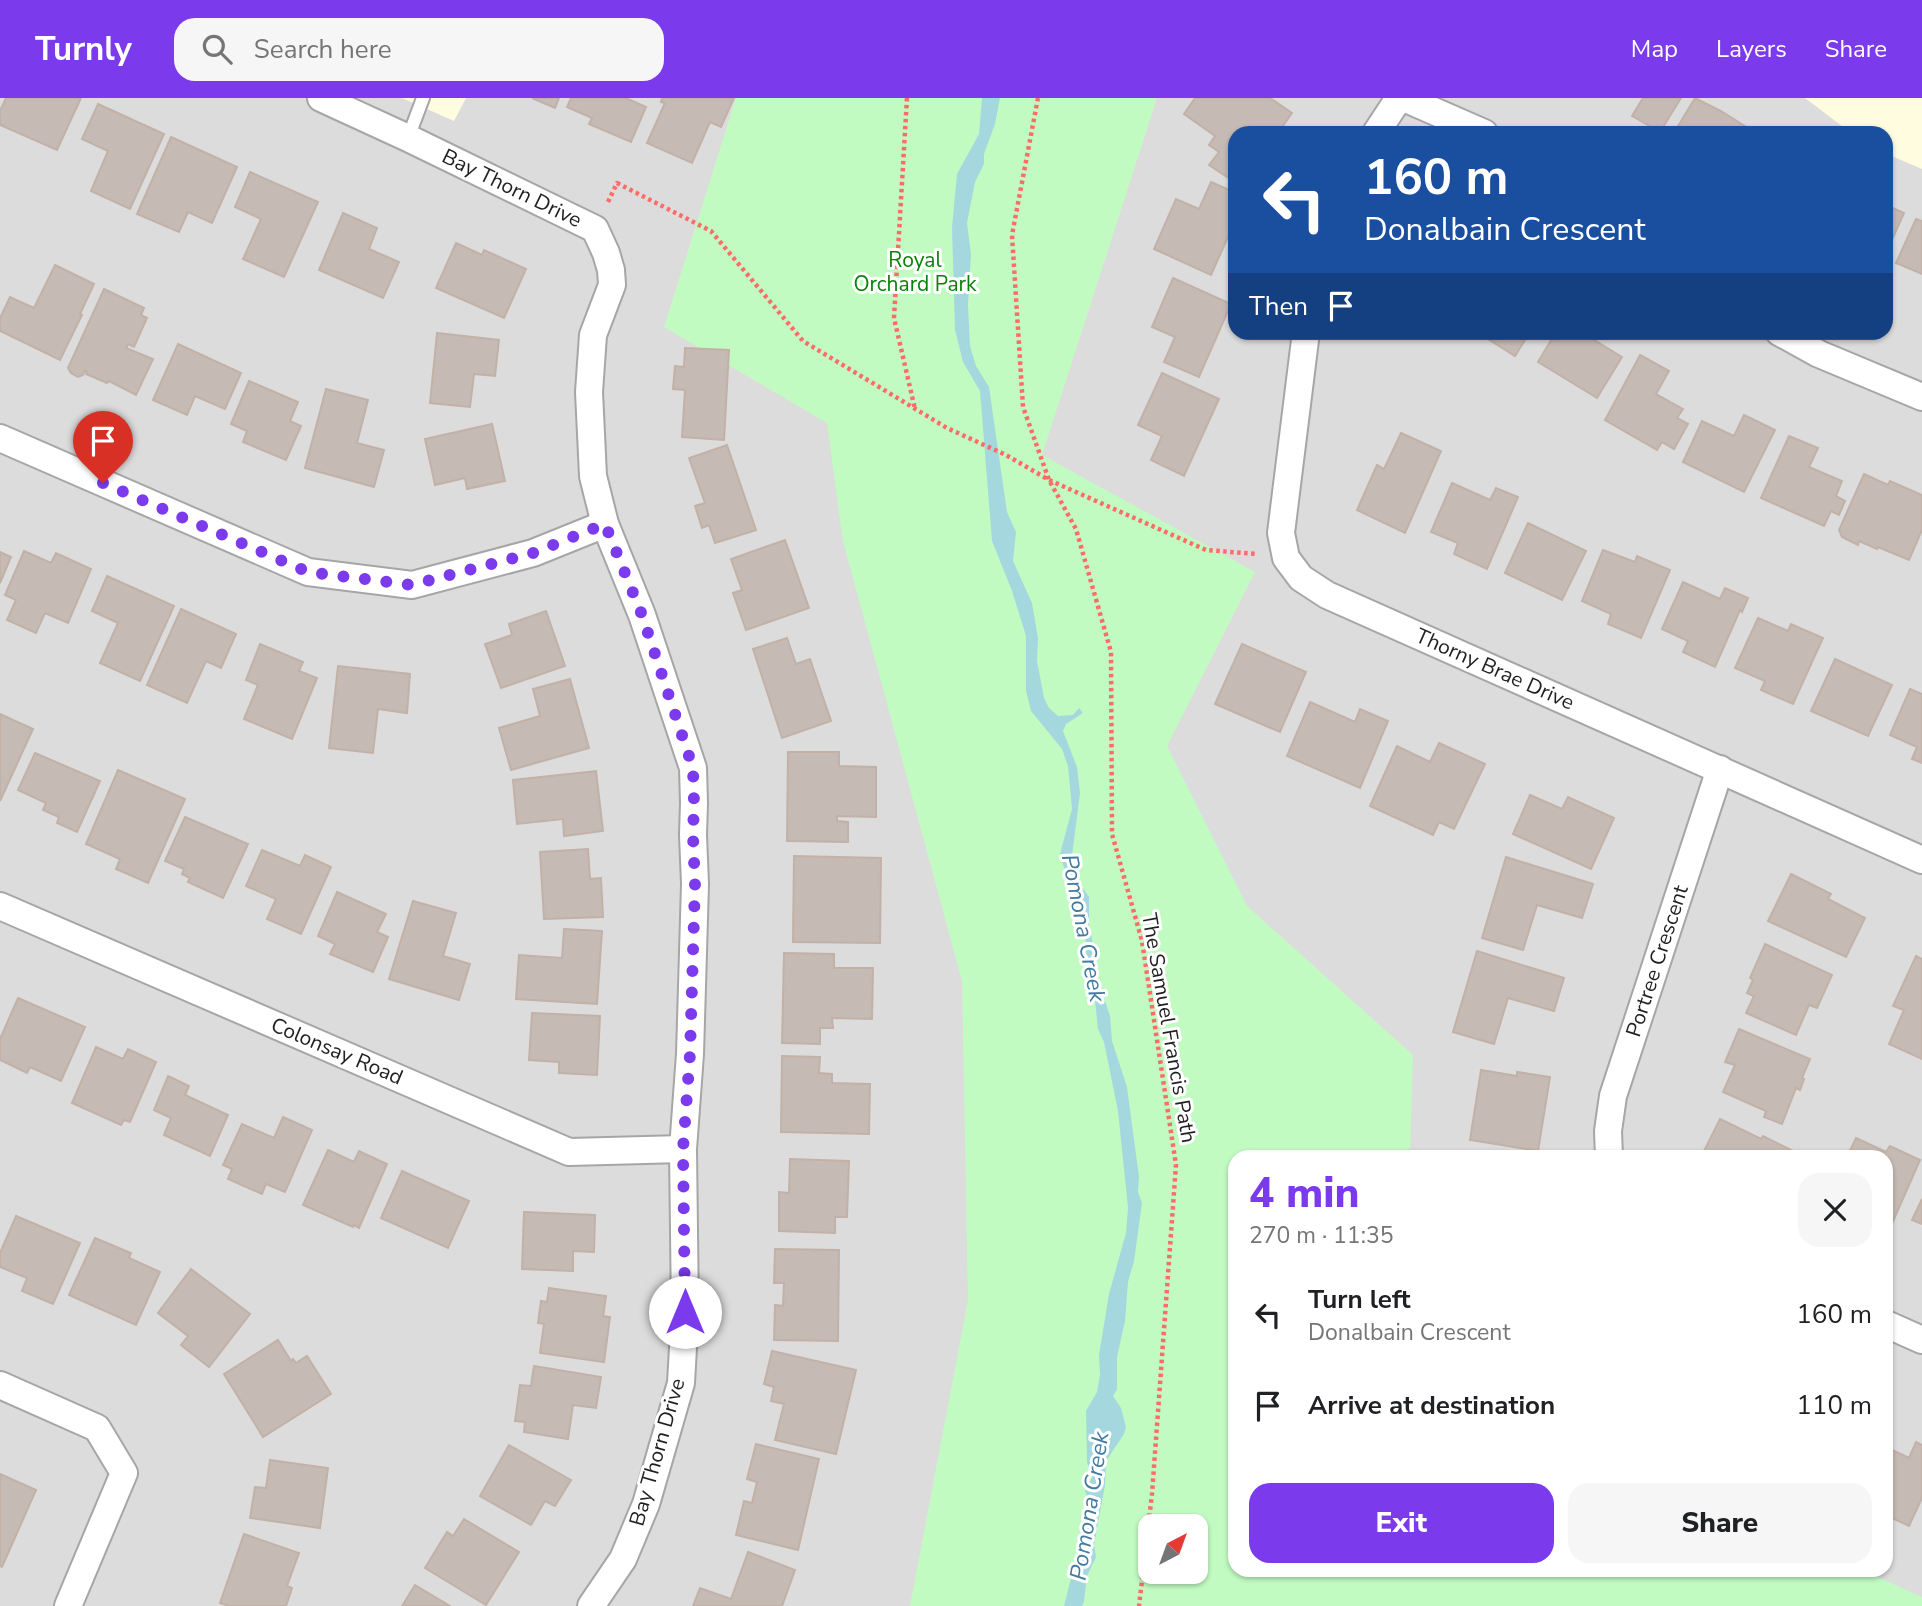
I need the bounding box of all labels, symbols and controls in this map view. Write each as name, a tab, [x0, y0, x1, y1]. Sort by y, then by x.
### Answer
search box	[174, 18, 664, 81]
text: Turnly	[35, 27, 132, 72]
icon: search	[198, 30, 236, 68]
text: Search here	[254, 32, 392, 67]
text: Map	[1631, 33, 1678, 65]
text: Layers	[1716, 33, 1787, 65]
text: Share	[1825, 33, 1887, 65]
street label: Bay Thorn Drive	[437, 142, 587, 234]
text: 160 m	[1364, 144, 1508, 211]
icon: left	[1249, 154, 1340, 245]
text: Donalbain Crescent	[1364, 208, 1646, 251]
park label: Royal Orchard Park	[853, 246, 977, 298]
icon: arrive	[1322, 287, 1360, 325]
text: Then	[1249, 289, 1308, 324]
pin	[73, 411, 133, 483]
icon: arrive	[84, 422, 122, 460]
street label: Thorny Brae Drive	[1411, 621, 1579, 717]
water label: Pomona Creek	[1054, 852, 1113, 1005]
street label: Portree Crescent	[1619, 881, 1695, 1040]
street label: The Samuel Francis Path	[1135, 911, 1203, 1145]
street label: Colonsay Road	[267, 1011, 407, 1091]
text: 4 min	[1249, 1165, 1359, 1222]
button: close	[1798, 1173, 1872, 1247]
text: 270 m · 11:35	[1249, 1220, 1394, 1251]
position arrow	[648, 1275, 722, 1349]
text: Turn left	[1308, 1282, 1411, 1317]
icon: left	[1249, 1296, 1287, 1334]
text: 160 m	[1796, 1297, 1872, 1332]
text: Donalbain Crescent	[1308, 1317, 1510, 1348]
street label: Bay Thorn Drive	[623, 1375, 691, 1529]
icon: arrive	[1249, 1387, 1287, 1425]
text: Arrive at destination	[1308, 1388, 1555, 1423]
text: 110 m	[1796, 1388, 1872, 1423]
water label: Pomona Creek	[1062, 1429, 1117, 1583]
button: Exit	[1249, 1483, 1554, 1563]
button: Share	[1568, 1483, 1872, 1563]
north arrow	[1138, 1514, 1208, 1584]
map controls	[1138, 1514, 1208, 1584]

